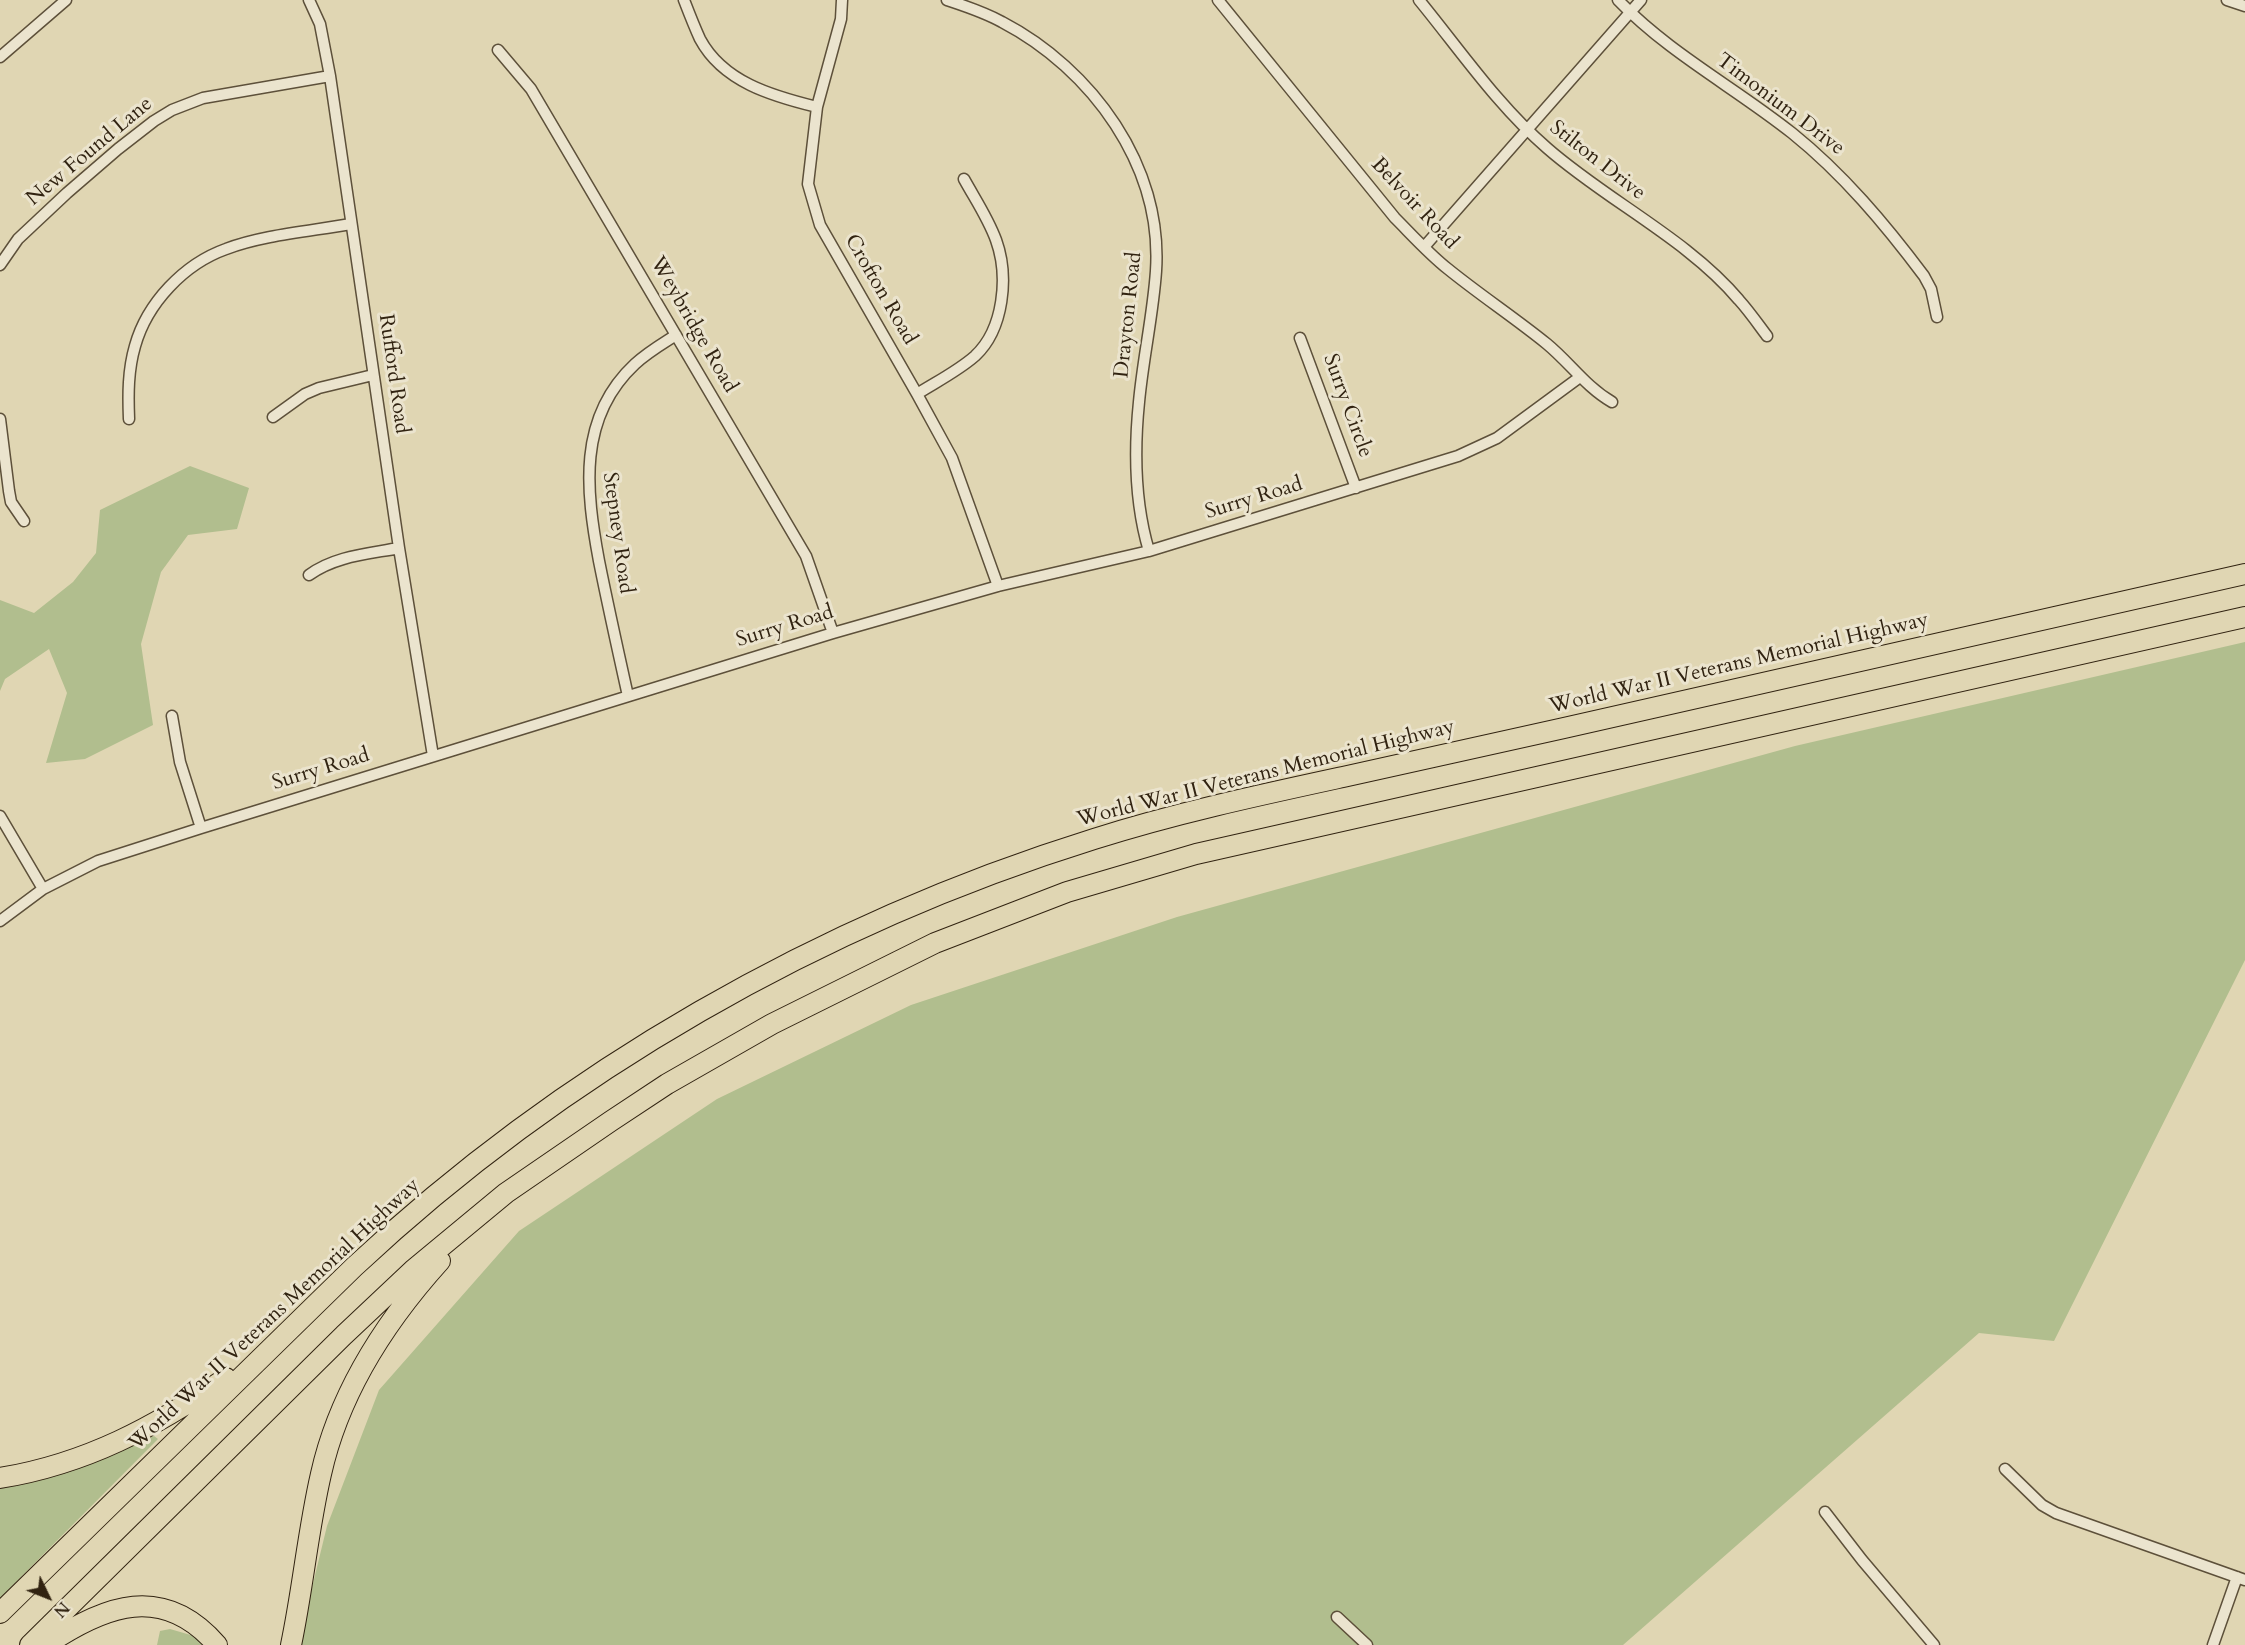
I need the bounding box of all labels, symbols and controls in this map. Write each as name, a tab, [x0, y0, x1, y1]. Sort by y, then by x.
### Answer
street label: Timonium Drive	[1711, 49, 1849, 161]
street label: New Found Lane	[22, 92, 158, 212]
street label: Stilton Drive	[1544, 116, 1650, 206]
street label: Belvoir Road	[1365, 153, 1463, 255]
street label: Crofton Road	[838, 230, 922, 350]
street label: Drayton Road	[1110, 251, 1148, 379]
street label: Weybridge Road	[644, 252, 742, 398]
street label: Rufford Road	[372, 312, 414, 436]
street label: Surry Circle	[1317, 351, 1377, 461]
street label: Stepney Road	[596, 471, 638, 595]
street label: Surry Road	[1202, 472, 1306, 526]
street label: Surry Road	[733, 600, 837, 654]
street label: World War II Veterans Memorial Highway	[1547, 608, 1931, 720]
street label: World War II Veterans Memorial Highway	[1075, 715, 1457, 833]
street label: Surry Road	[269, 743, 373, 797]
street label: World War II Veterans Memorial Highway	[124, 1173, 426, 1457]
north arrow	[18, 1567, 78, 1627]
text: N	[48, 1597, 74, 1622]

